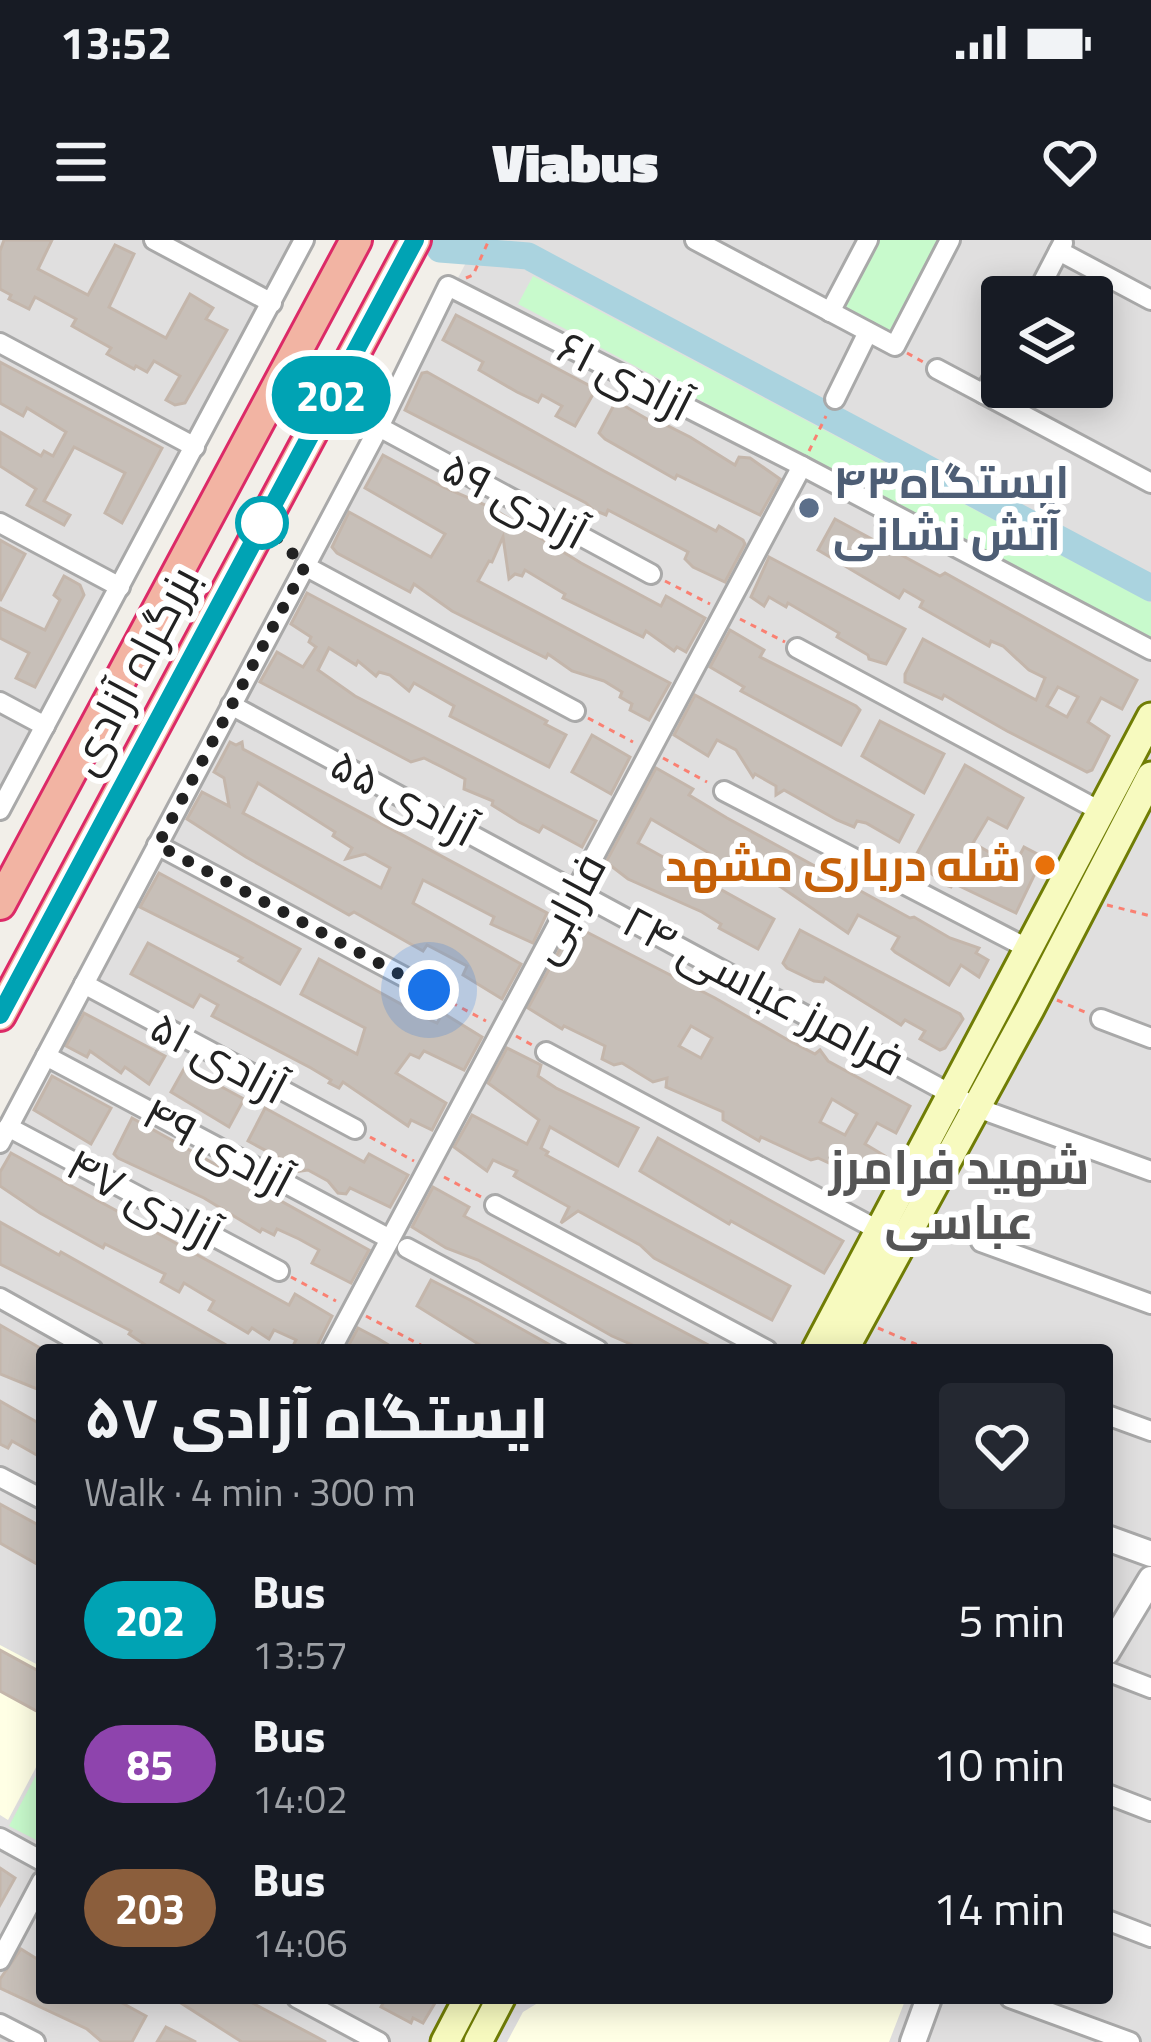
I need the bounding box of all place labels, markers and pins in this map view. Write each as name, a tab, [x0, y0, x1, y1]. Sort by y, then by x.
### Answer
place label: ایستگاه۴۳ آتش نشانی	[833, 447, 1069, 567]
marker: ایستگاه۴۳ آتش نشانی	[796, 495, 822, 521]
unlabelled marker	[237, 498, 287, 548]
place label: شله درباری مشهد	[665, 830, 1021, 898]
marker: شله درباری مشهد	[1032, 852, 1058, 878]

